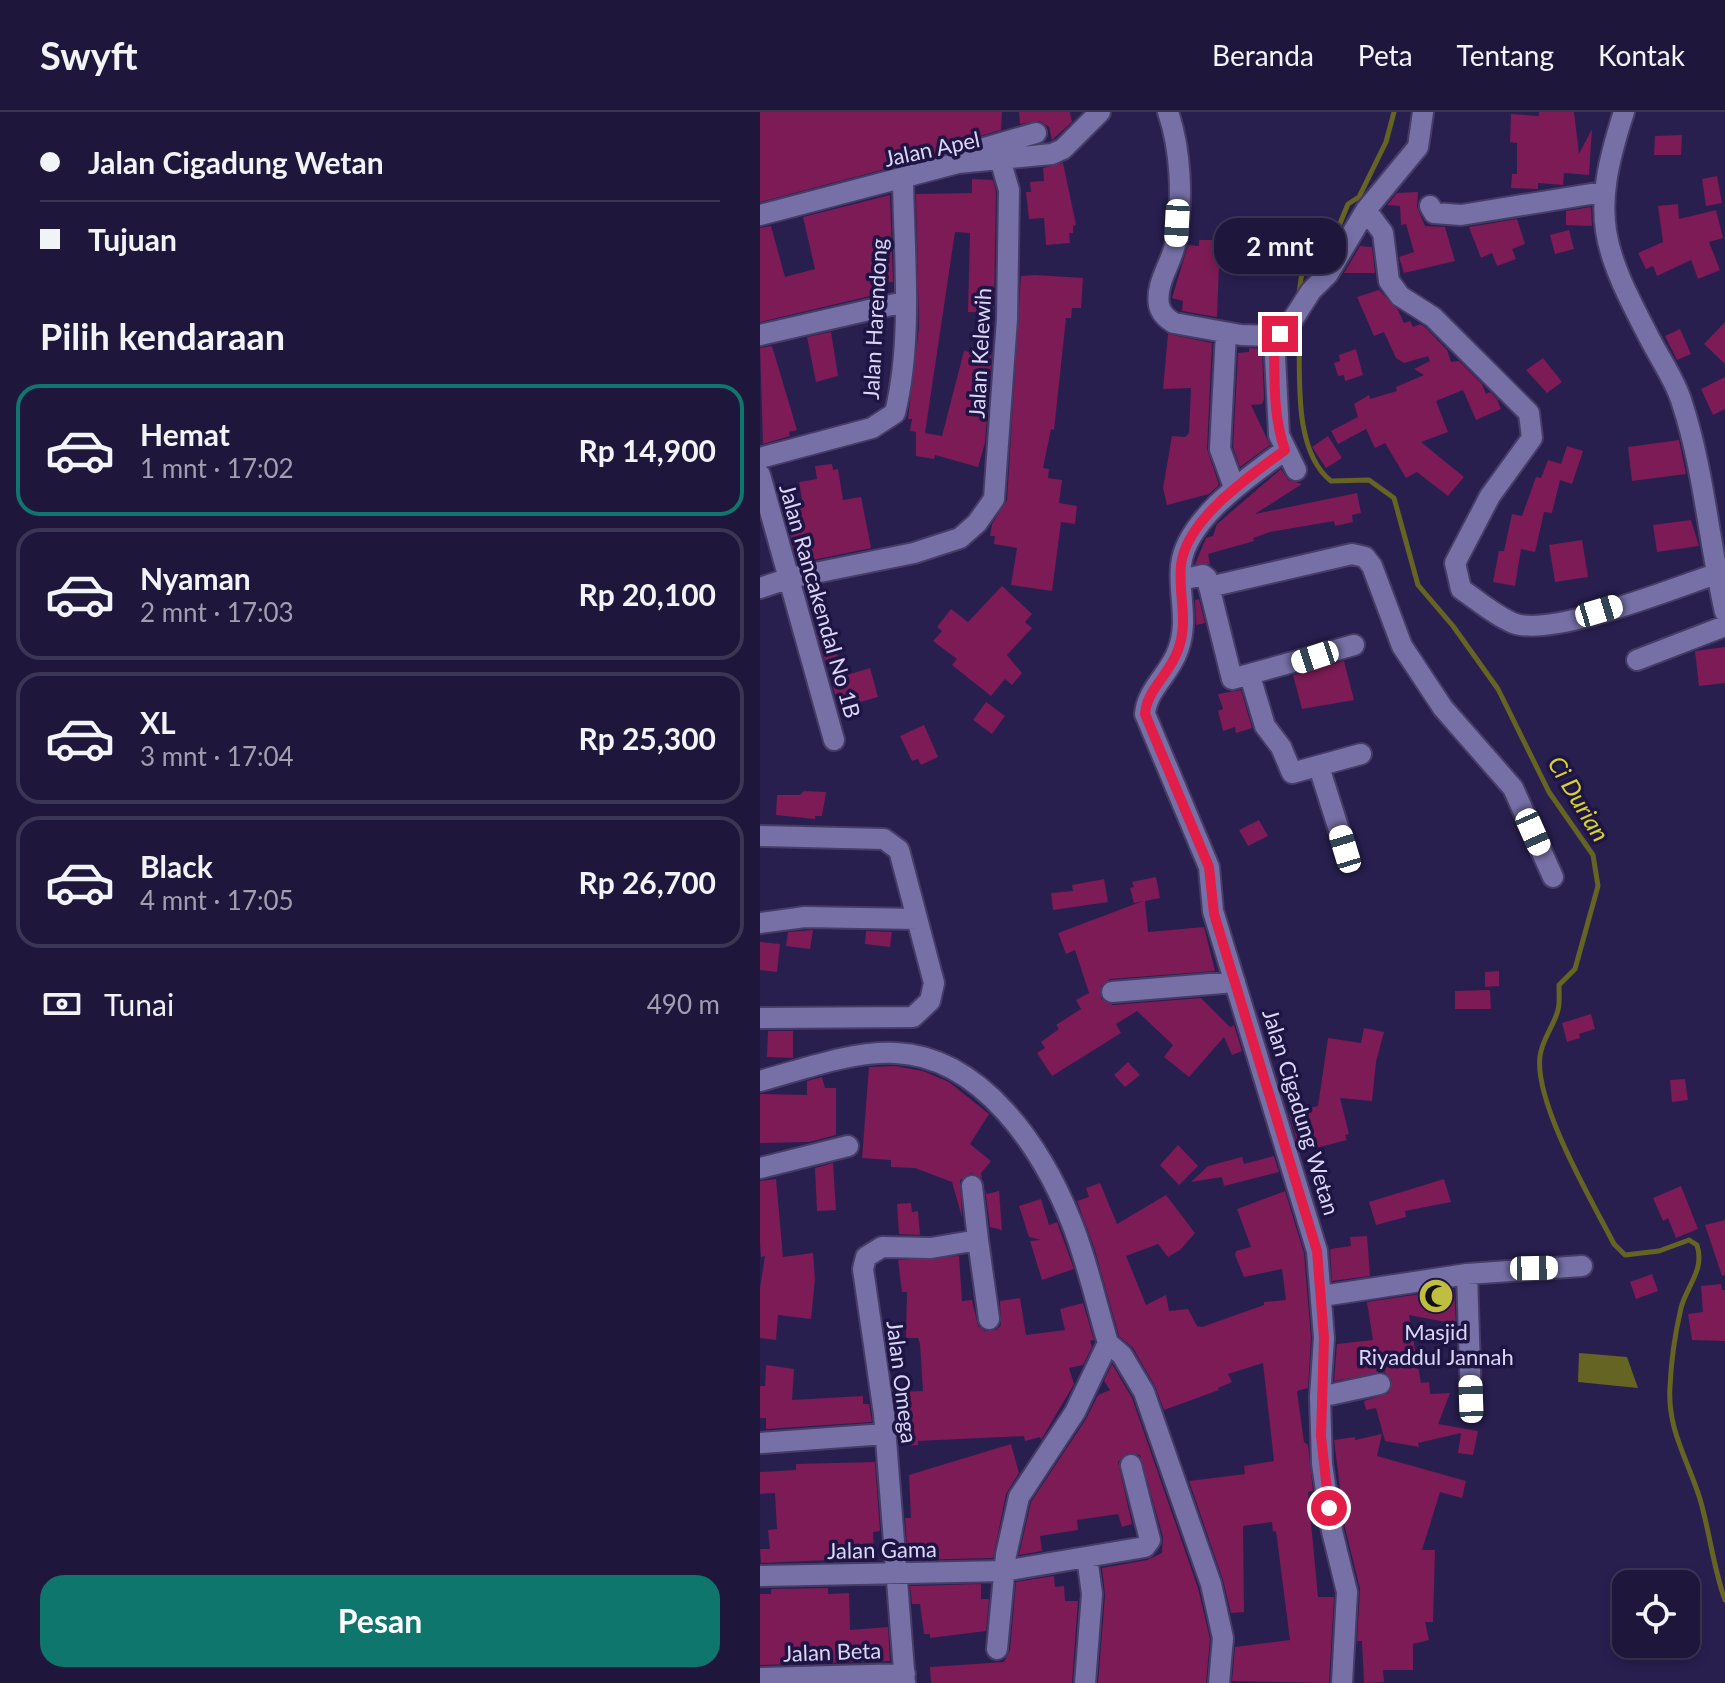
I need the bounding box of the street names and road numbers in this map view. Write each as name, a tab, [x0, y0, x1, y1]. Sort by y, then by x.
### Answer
street label: Jalan Apel	[882, 125, 982, 172]
street label: Jalan Harendong	[857, 238, 892, 400]
street label: Jalan Kelewih	[963, 287, 996, 419]
street label: Jalan Rancakendal No 1B	[774, 481, 867, 721]
street label: Jalan Cigadung Wetan	[1257, 1006, 1346, 1218]
street label: Jalan Omega	[882, 1319, 923, 1445]
street label: Jalan Gama	[827, 1535, 937, 1564]
street label: Jalan Beta	[782, 1636, 882, 1667]

